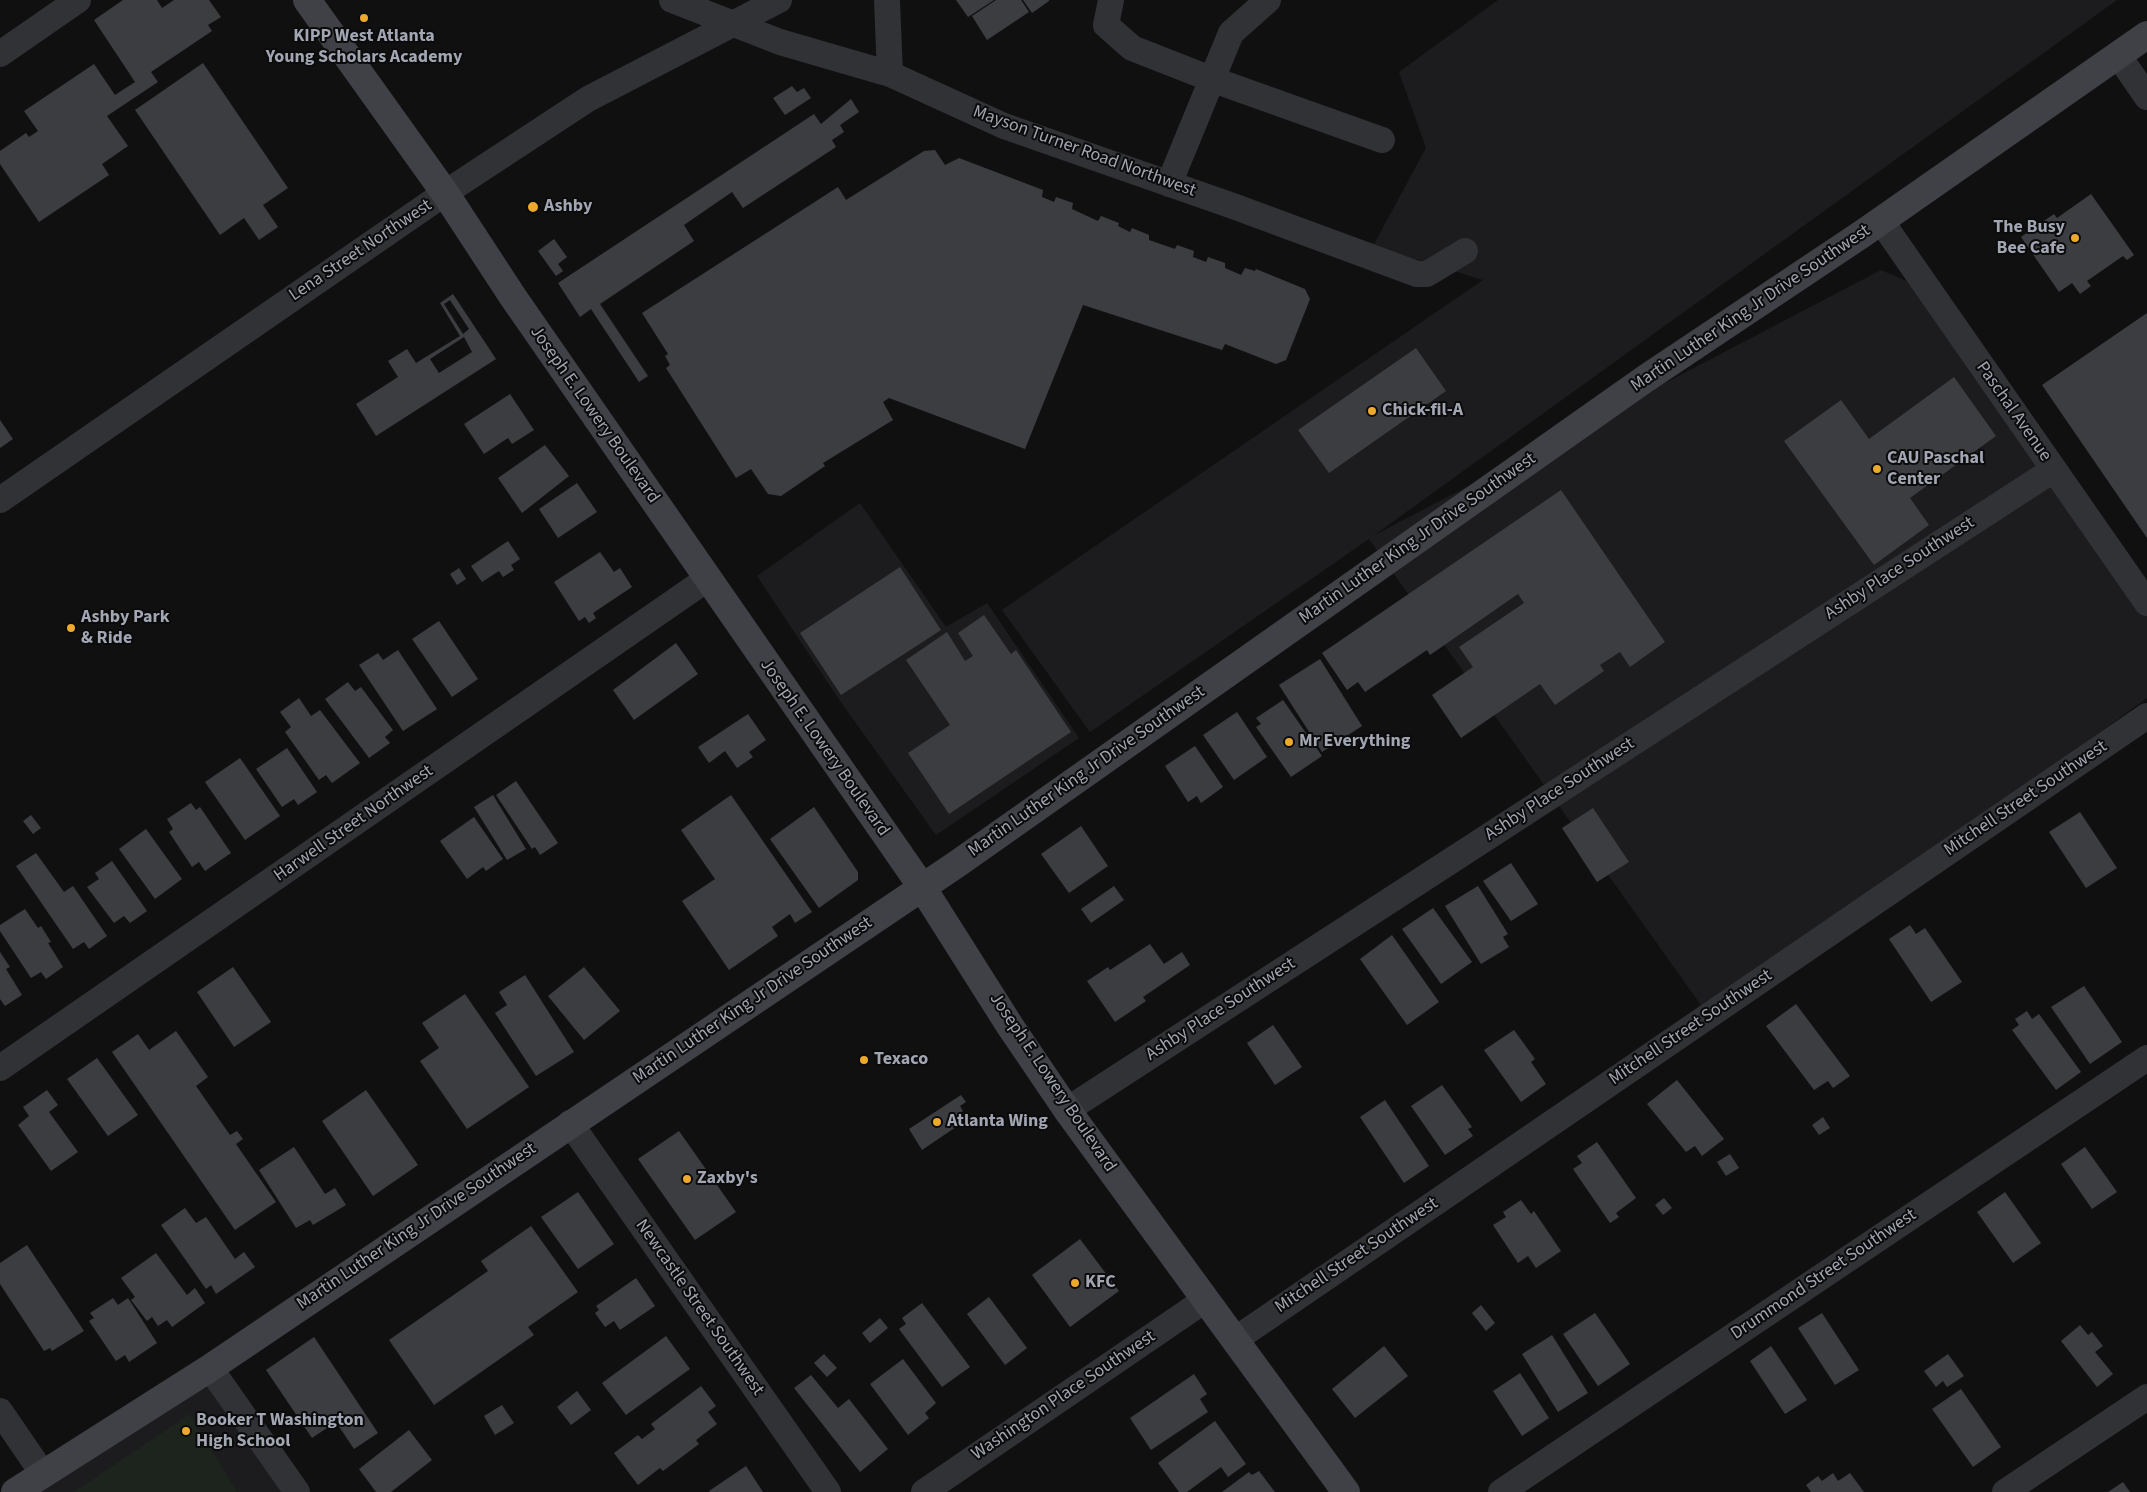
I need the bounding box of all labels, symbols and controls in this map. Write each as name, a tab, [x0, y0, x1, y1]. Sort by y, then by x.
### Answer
marker: KIPP West Atlanta Young Scholars Academy	[358, 12, 370, 24]
place label: KIPP West Atlanta Young Scholars Academy	[266, 26, 462, 68]
street label: Mayson Turner Road Northwest	[970, 102, 1198, 202]
street label: Lena Street Northwest	[286, 195, 436, 307]
place label: Ashby	[544, 196, 592, 218]
marker: Ashby	[526, 200, 540, 214]
place label: The Busy Bee Cafe	[1993, 217, 2065, 260]
street label: Martin Luther King Jr Drive Southwest	[1627, 221, 1875, 397]
marker: The Busy Bee Cafe	[2069, 232, 2081, 244]
street label: Joseph E. Lowery Boulevard	[525, 322, 663, 508]
street label: Paschal Avenue	[1971, 358, 2055, 466]
place label: Chick-fil-A	[1382, 400, 1463, 422]
marker: Chick-fil-A	[1366, 405, 1378, 417]
place label: CAU Paschal Center	[1887, 448, 1984, 490]
street label: Martin Luther King Jr Drive Southwest	[1296, 449, 1540, 629]
marker: CAU Paschal Center	[1871, 463, 1883, 475]
street label: Ashby Place Southwest	[1821, 513, 1979, 625]
place label: Ashby Park & Ride	[81, 607, 170, 650]
marker: Ashby Park & Ride	[65, 622, 77, 634]
street label: Joseph E. Lowery Boulevard	[755, 655, 893, 841]
street label: Martin Luther King Jr Drive Southwest	[965, 682, 1209, 862]
place label: Mr Everything	[1299, 731, 1410, 753]
street label: Ashby Place Southwest	[1481, 734, 1639, 846]
marker: Mr Everything	[1283, 736, 1295, 748]
street label: Mitchell Street Southwest	[1940, 736, 2112, 862]
street label: Harwell Street Northwest	[270, 761, 438, 887]
street label: Martin Luther King Jr Drive Southwest	[629, 913, 877, 1089]
street label: Ashby Place Southwest	[1142, 954, 1300, 1066]
street label: Mitchell Street Southwest	[1605, 965, 1777, 1091]
street label: Joseph E. Lowery Boulevard	[984, 989, 1120, 1177]
place label: Texaco	[874, 1049, 928, 1071]
marker: Texaco	[858, 1054, 870, 1066]
place label: Atlanta Wing	[947, 1111, 1048, 1133]
marker: Atlanta Wing	[931, 1116, 943, 1128]
street label: Martin Luther King Jr Drive Southwest	[293, 1139, 541, 1315]
place label: Zaxby's	[697, 1168, 758, 1190]
marker: Zaxby's	[681, 1173, 693, 1185]
street label: Mitchell Street Southwest	[1271, 1193, 1443, 1319]
street label: Drummond Street Southwest	[1727, 1205, 1921, 1345]
street label: Newcastle Street Southwest	[630, 1216, 768, 1400]
place label: KFC	[1085, 1272, 1116, 1294]
marker: KFC	[1069, 1277, 1081, 1289]
street label: Washington Place Southwest	[968, 1326, 1160, 1466]
place label: Booker T Washington High School	[196, 1410, 364, 1452]
marker: Booker T Washington High School	[180, 1425, 192, 1437]

